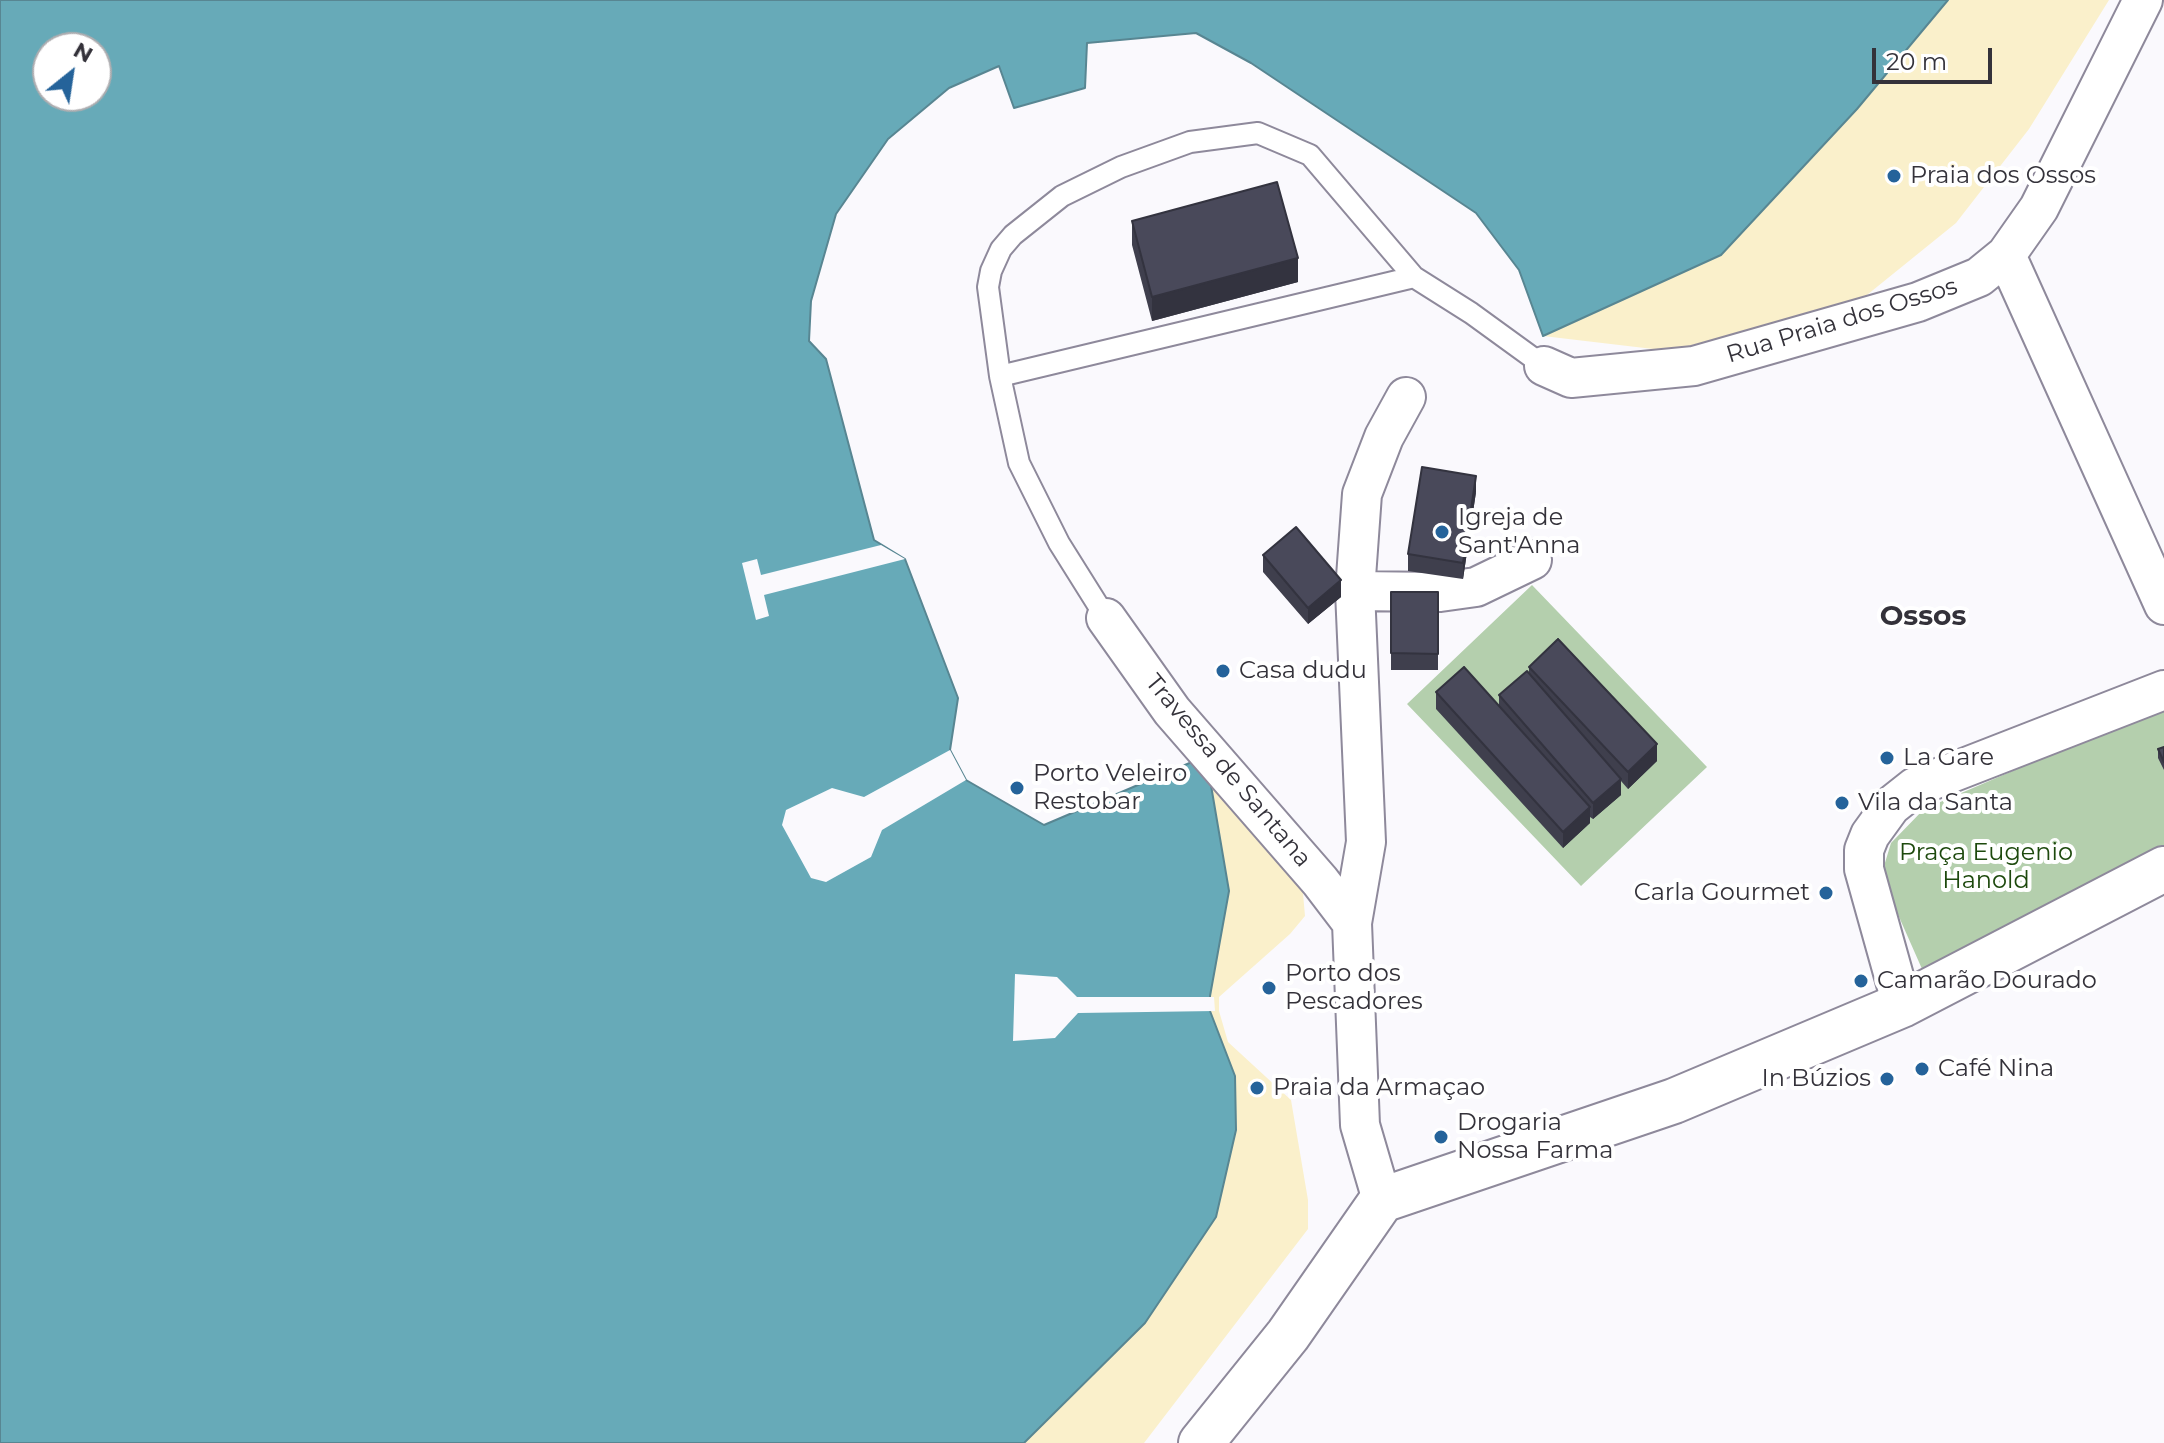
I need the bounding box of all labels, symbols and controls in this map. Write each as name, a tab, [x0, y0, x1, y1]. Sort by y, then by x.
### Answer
north arrow	[32, 32, 112, 112]
scale bar	[1876, 32, 1996, 82]
text: N	[69, 36, 98, 69]
text: 20 m	[1886, 47, 1947, 76]
place label: Praia dos Ossos	[1910, 162, 2096, 190]
marker: Praia dos Ossos	[1885, 167, 1903, 185]
street label: Rua Praia dos Ossos	[1723, 272, 1961, 370]
place label: Igreja de Sant'Anna	[1458, 504, 1580, 560]
marker: Igreja de Sant'Anna	[1433, 523, 1451, 541]
district label: Ossos	[1880, 600, 1966, 634]
place label: Casa dudu	[1239, 657, 1367, 685]
marker: Casa dudu	[1214, 662, 1232, 680]
street label: Travessa de Santana	[1139, 669, 1317, 873]
place label: La Gare	[1903, 744, 1994, 772]
marker: La Gare	[1878, 749, 1896, 767]
place label: Porto Veleiro Restobar	[1033, 760, 1187, 816]
marker: Porto Veleiro Restobar	[1008, 779, 1026, 797]
place label: Vila da Santa	[1858, 789, 2013, 817]
marker: Vila da Santa	[1833, 794, 1851, 812]
park label: Praça Eugenio Hanold	[1899, 839, 2073, 895]
place label: Carla Gourmet	[1634, 879, 1810, 907]
marker: Carla Gourmet	[1817, 884, 1835, 902]
place label: Porto dos Pescadores	[1285, 960, 1423, 1016]
place label: Camarão Dourado	[1877, 967, 2097, 995]
marker: Camarão Dourado	[1852, 972, 1870, 990]
marker: Porto dos Pescadores	[1260, 979, 1278, 997]
place label: Café Nina	[1938, 1055, 2054, 1083]
marker: Café Nina	[1913, 1060, 1931, 1078]
place label: In Búzios	[1762, 1065, 1871, 1093]
marker: In Búzios	[1878, 1070, 1896, 1088]
place label: Praia da Armaçao	[1273, 1074, 1485, 1102]
marker: Praia da Armaçao	[1248, 1079, 1266, 1097]
place label: Drogaria Nossa Farma	[1457, 1109, 1613, 1165]
marker: Drogaria Nossa Farma	[1432, 1128, 1450, 1146]

